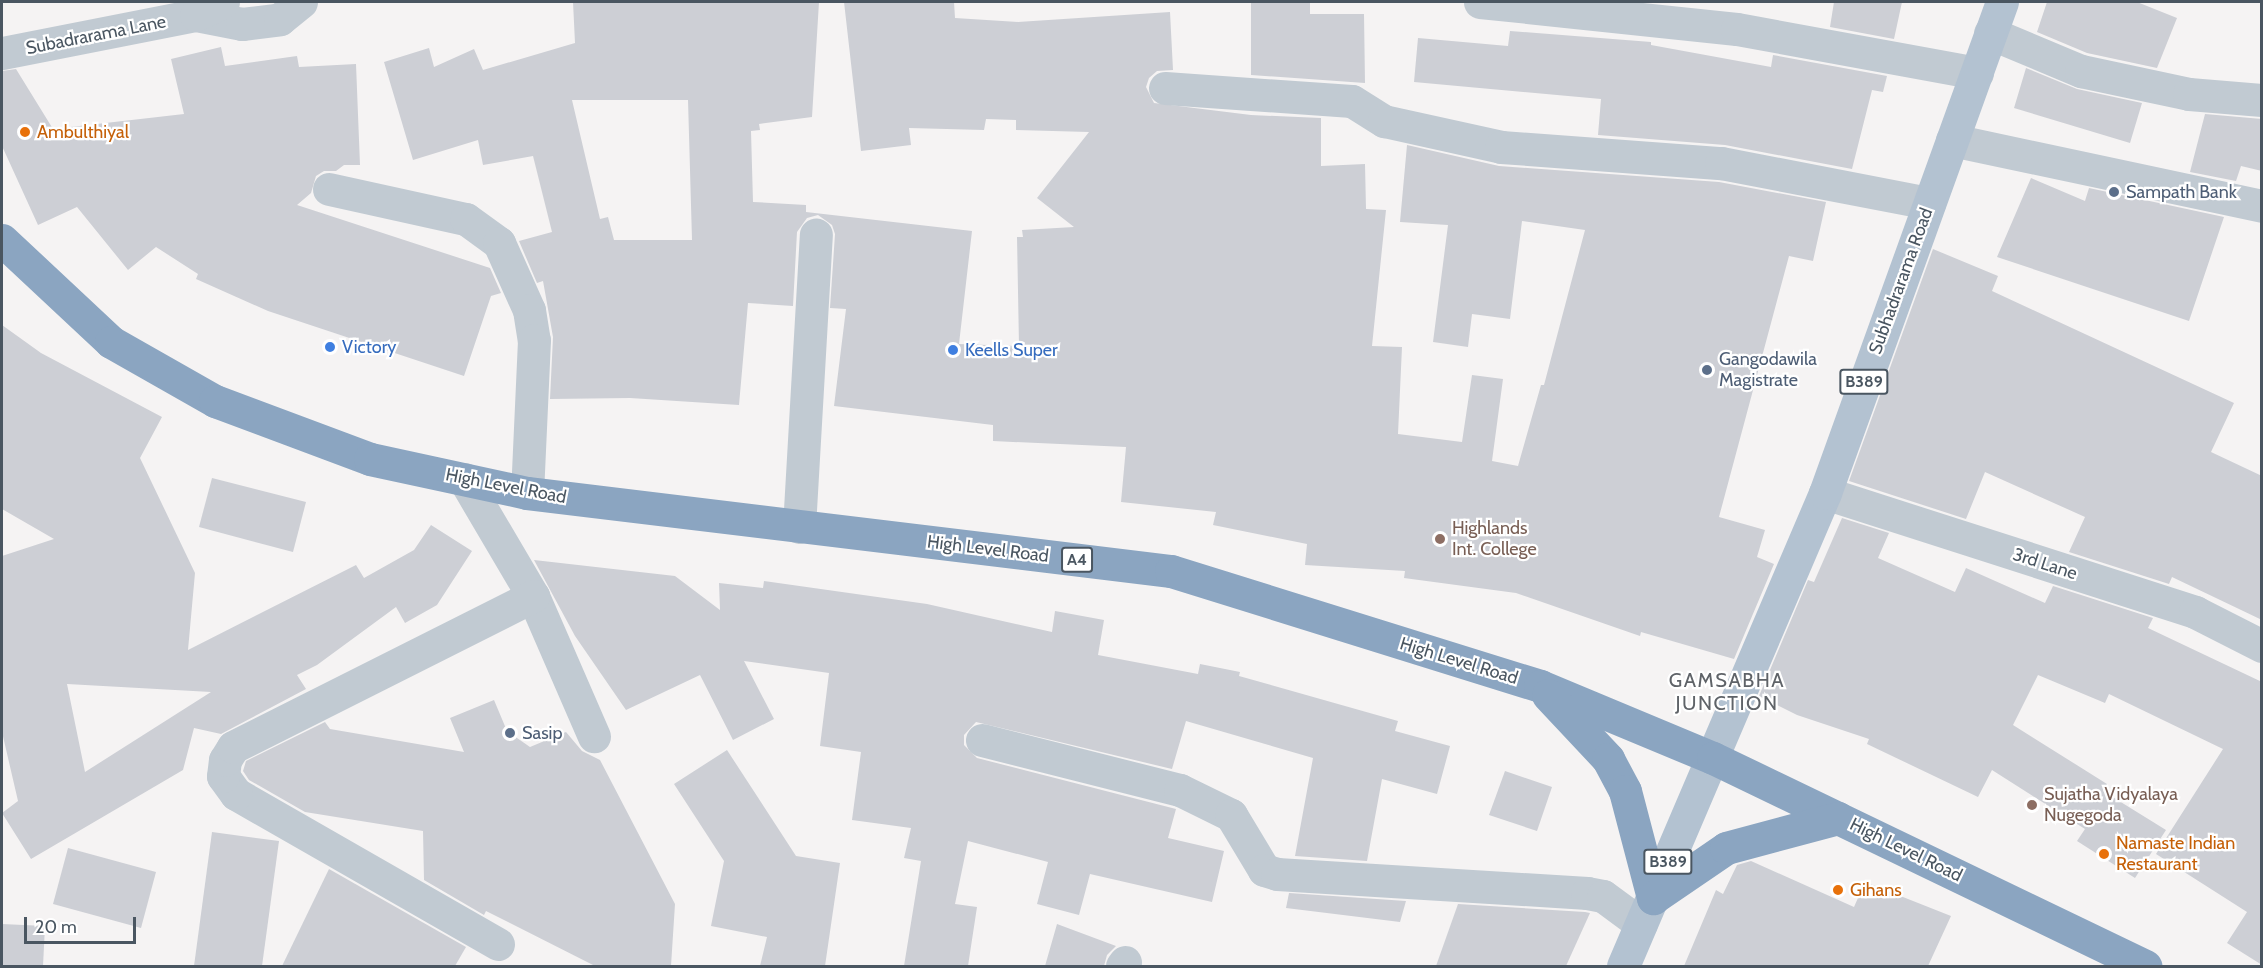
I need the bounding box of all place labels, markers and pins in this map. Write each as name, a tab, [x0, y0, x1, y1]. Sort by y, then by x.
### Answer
place label: Ambulthiyal	[37, 121, 129, 143]
marker: Ambulthiyal	[18, 125, 32, 139]
place label: Sampath Bank	[2126, 181, 2237, 203]
marker: Sampath Bank	[2107, 185, 2121, 199]
place label: Victory	[342, 336, 396, 358]
place label: Keells Super	[965, 339, 1058, 361]
marker: Victory	[323, 340, 337, 354]
marker: Keells Super	[946, 343, 960, 357]
place label: Gangodawila Magistrate	[1719, 349, 1817, 392]
marker: Gangodawila Magistrate	[1700, 363, 1714, 377]
place label: Highlands Int. College	[1452, 518, 1537, 560]
marker: Highlands Int. College	[1433, 532, 1447, 546]
place label: Sasip	[522, 722, 562, 744]
marker: Sasip	[503, 726, 517, 740]
place label: Sujatha Vidyalaya Nugegoda	[2044, 784, 2178, 826]
marker: Sujatha Vidyalaya Nugegoda	[2025, 798, 2039, 812]
place label: Namaste Indian Restaurant	[2116, 833, 2235, 876]
marker: Namaste Indian Restaurant	[2097, 847, 2111, 861]
place label: Gihans	[1850, 879, 1902, 901]
marker: Gihans	[1831, 883, 1845, 897]

